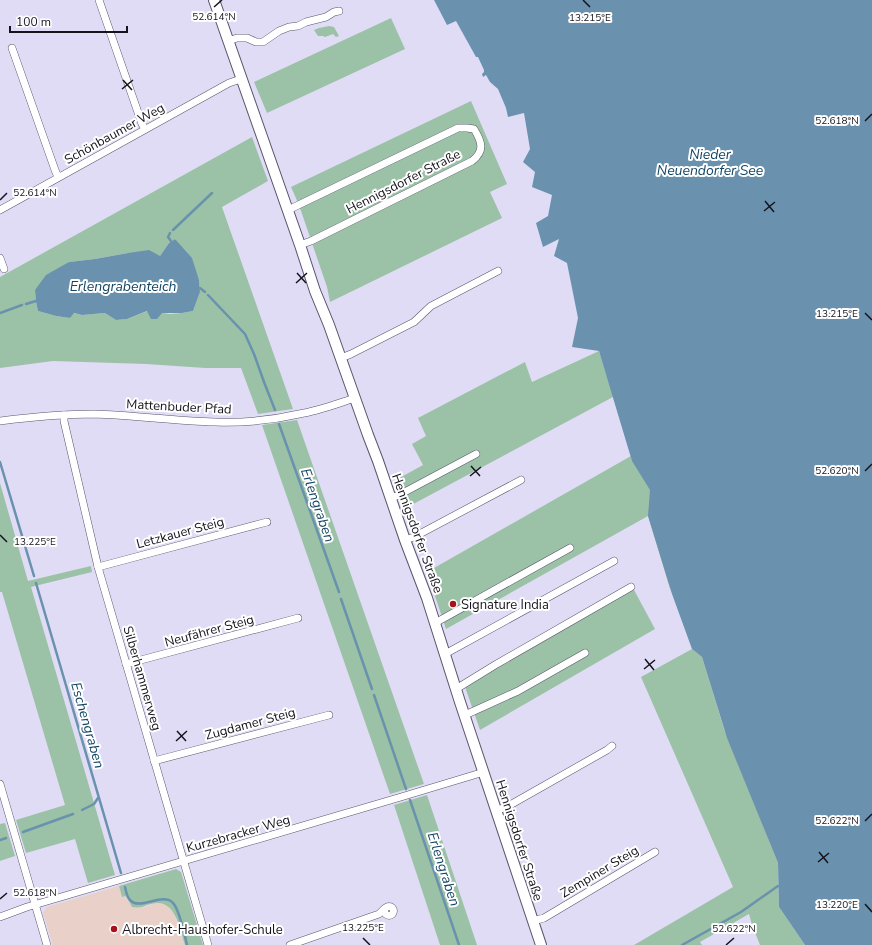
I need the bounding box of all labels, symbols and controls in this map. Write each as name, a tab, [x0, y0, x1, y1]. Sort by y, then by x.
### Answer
scale bar	[10, 8, 127, 34]
text: 52.614°N	[192, 10, 236, 24]
text: 13.215°E	[569, 11, 611, 25]
text: 100 m	[16, 14, 51, 30]
street label: Schönbaumer Weg	[61, 99, 168, 169]
text: 52.618°N	[815, 114, 859, 128]
street label: Hennigsdorfer Straße	[343, 145, 464, 219]
water label: Nieder Neuendorfer See	[657, 145, 764, 180]
text: 52.614°N	[13, 186, 57, 200]
water label: Erlengrabenteich	[70, 277, 176, 296]
text: 13.215°E	[816, 307, 858, 321]
street label: Mattenbuder Pfad	[126, 395, 232, 419]
text: 52.620°N	[815, 464, 859, 478]
water label: Erlengraben	[296, 466, 339, 545]
street label: Hennigsdorfer Straße	[387, 471, 447, 596]
street label: Letzkauer Steig	[134, 513, 226, 553]
text: 13.225°E	[14, 535, 56, 549]
place label: Signature India	[461, 596, 549, 614]
marker: Signature India	[448, 599, 458, 609]
street label: Neufährer Steig	[163, 610, 256, 652]
street label: Silberhammerweg	[119, 624, 166, 733]
water label: Eschengraben	[66, 680, 109, 770]
street label: Zugdamer Steig	[203, 703, 297, 745]
street label: Hennigsdorfer Straße	[491, 777, 547, 903]
street label: Kurzebracker Weg	[184, 811, 292, 857]
text: 52.622°N	[815, 814, 859, 828]
water label: Erlengraben	[423, 830, 464, 909]
street label: Zempiner Steig	[557, 841, 642, 902]
text: 52.618°N	[13, 886, 57, 900]
text: 13.220°E	[816, 898, 858, 912]
place label: Albrecht-Haushofer-Schule	[122, 921, 283, 939]
text: 13.225°E	[342, 921, 384, 935]
text: 52.622°N	[712, 922, 756, 936]
marker: Albrecht-Haushofer-Schule	[109, 924, 119, 934]

